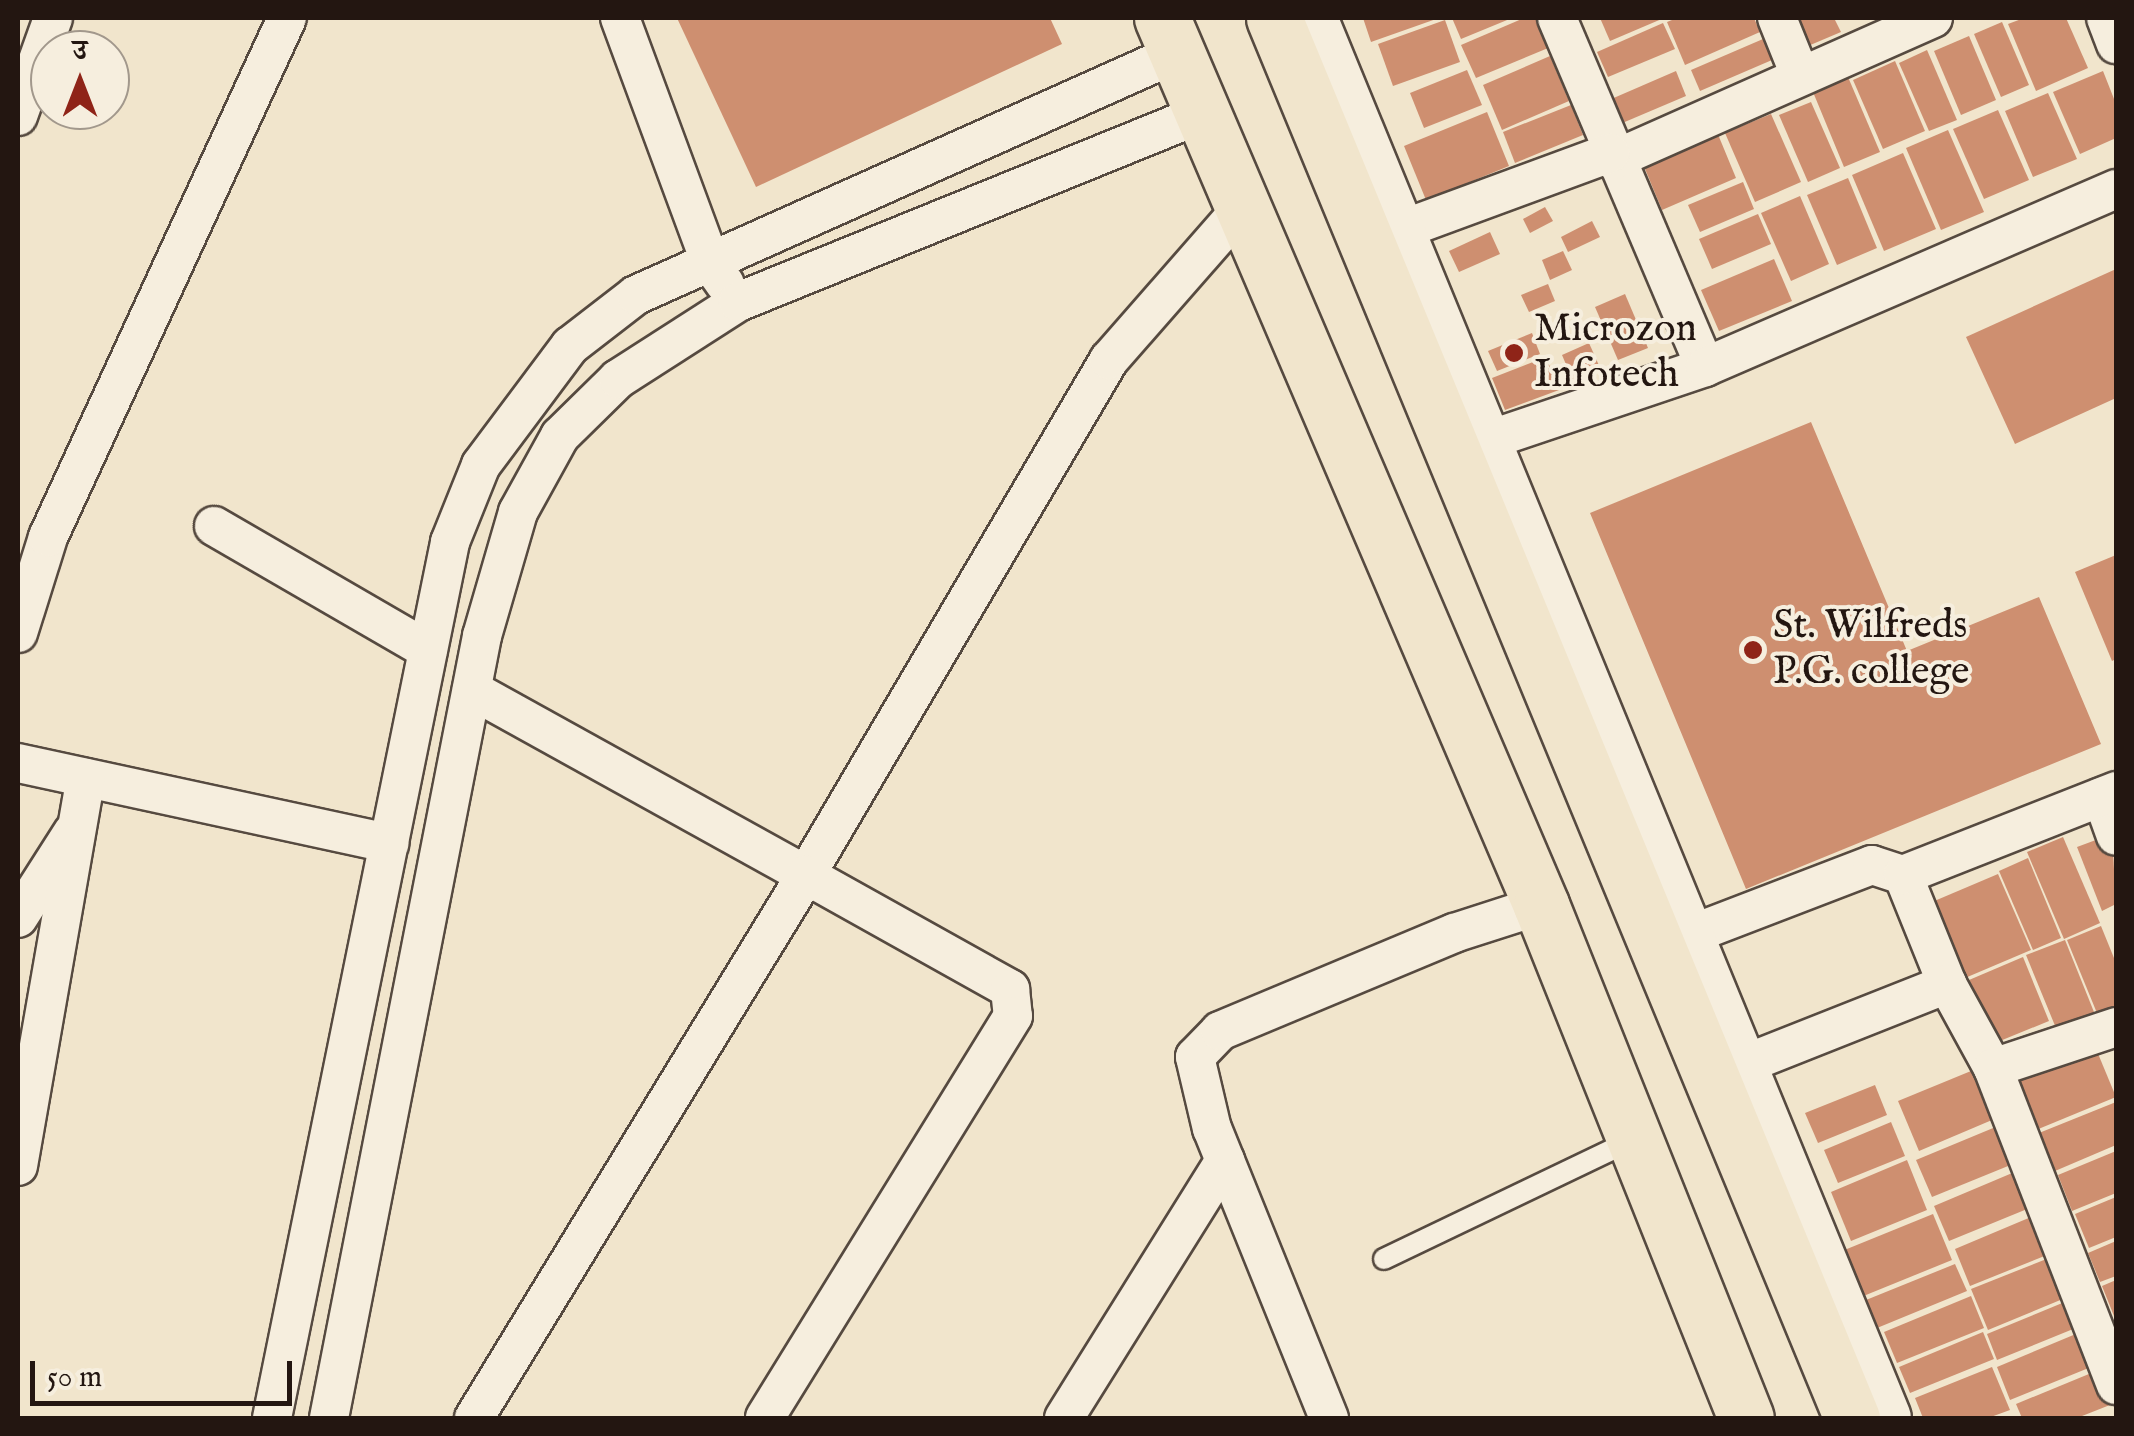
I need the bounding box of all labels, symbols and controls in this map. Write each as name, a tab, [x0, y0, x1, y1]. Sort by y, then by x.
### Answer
north arrow	[30, 30, 130, 130]
text: उ	[73, 34, 87, 69]
place label: Microzon Infotech	[1534, 306, 1697, 400]
marker: Microzon Infotech	[1503, 342, 1525, 364]
place label: St. Wilfreds P.G. college	[1773, 603, 1969, 697]
marker: St. Wilfreds P.G. college	[1742, 639, 1764, 661]
scale bar	[35, 1341, 298, 1403]
text: 50 m	[47, 1359, 102, 1397]

